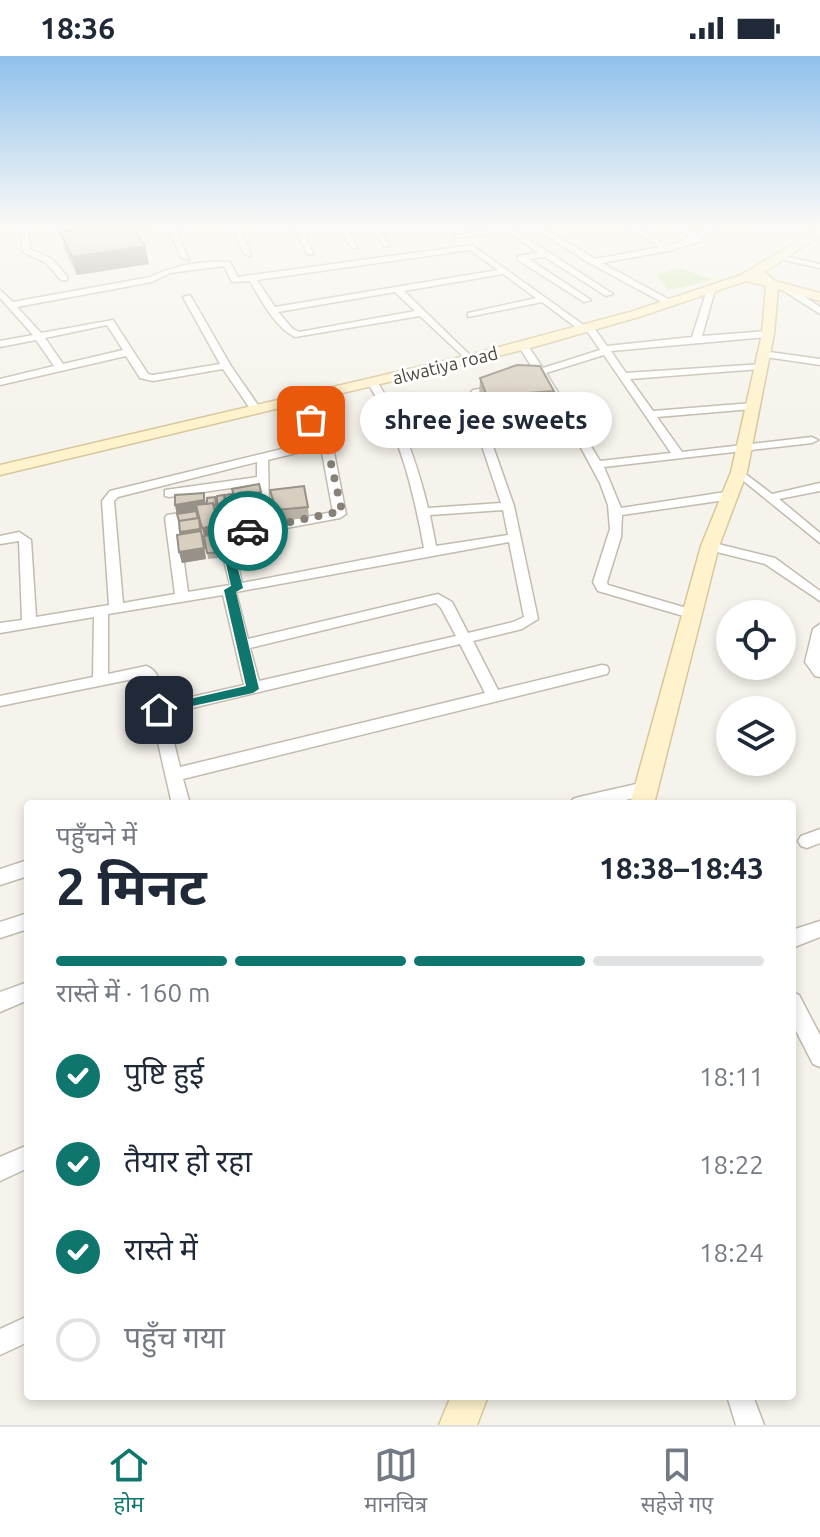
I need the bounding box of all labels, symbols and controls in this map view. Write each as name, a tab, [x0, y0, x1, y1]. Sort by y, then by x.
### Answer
text: 18:36	[40, 11, 115, 45]
street label: alwatiya road	[390, 342, 500, 388]
pin	[277, 386, 345, 454]
callout: shree jee sweets	[359, 392, 611, 448]
icon: bag	[289, 398, 333, 442]
text: shree jee sweets	[384, 405, 588, 434]
courier	[208, 491, 288, 571]
icon: car	[226, 509, 270, 553]
map controls	[716, 600, 796, 776]
button: locate	[716, 600, 796, 680]
pin	[125, 676, 193, 744]
icon: home	[137, 688, 181, 732]
button: layers	[716, 696, 796, 776]
text: पहुँचने में	[56, 821, 137, 850]
text: 18:38–18:43	[599, 851, 764, 885]
text: 2 मिनट	[56, 857, 207, 915]
text: रास्ते में · 160 m	[56, 978, 211, 1007]
icon: check	[56, 1054, 100, 1098]
text: पुष्टि हुई	[124, 1056, 204, 1090]
text: 18:11	[699, 1062, 764, 1091]
icon: check	[56, 1142, 100, 1186]
text: तैयार हो रहा	[124, 1144, 252, 1178]
text: 18:22	[699, 1150, 764, 1179]
icon: check	[56, 1230, 100, 1274]
text: रास्ते में	[124, 1232, 198, 1266]
text: 18:24	[699, 1238, 764, 1267]
text: पहुँच गया	[124, 1320, 225, 1354]
tab: होम	[107, 1443, 151, 1521]
tab: मानचित्र	[364, 1443, 427, 1521]
tab: सहेजे गए	[641, 1443, 713, 1521]

